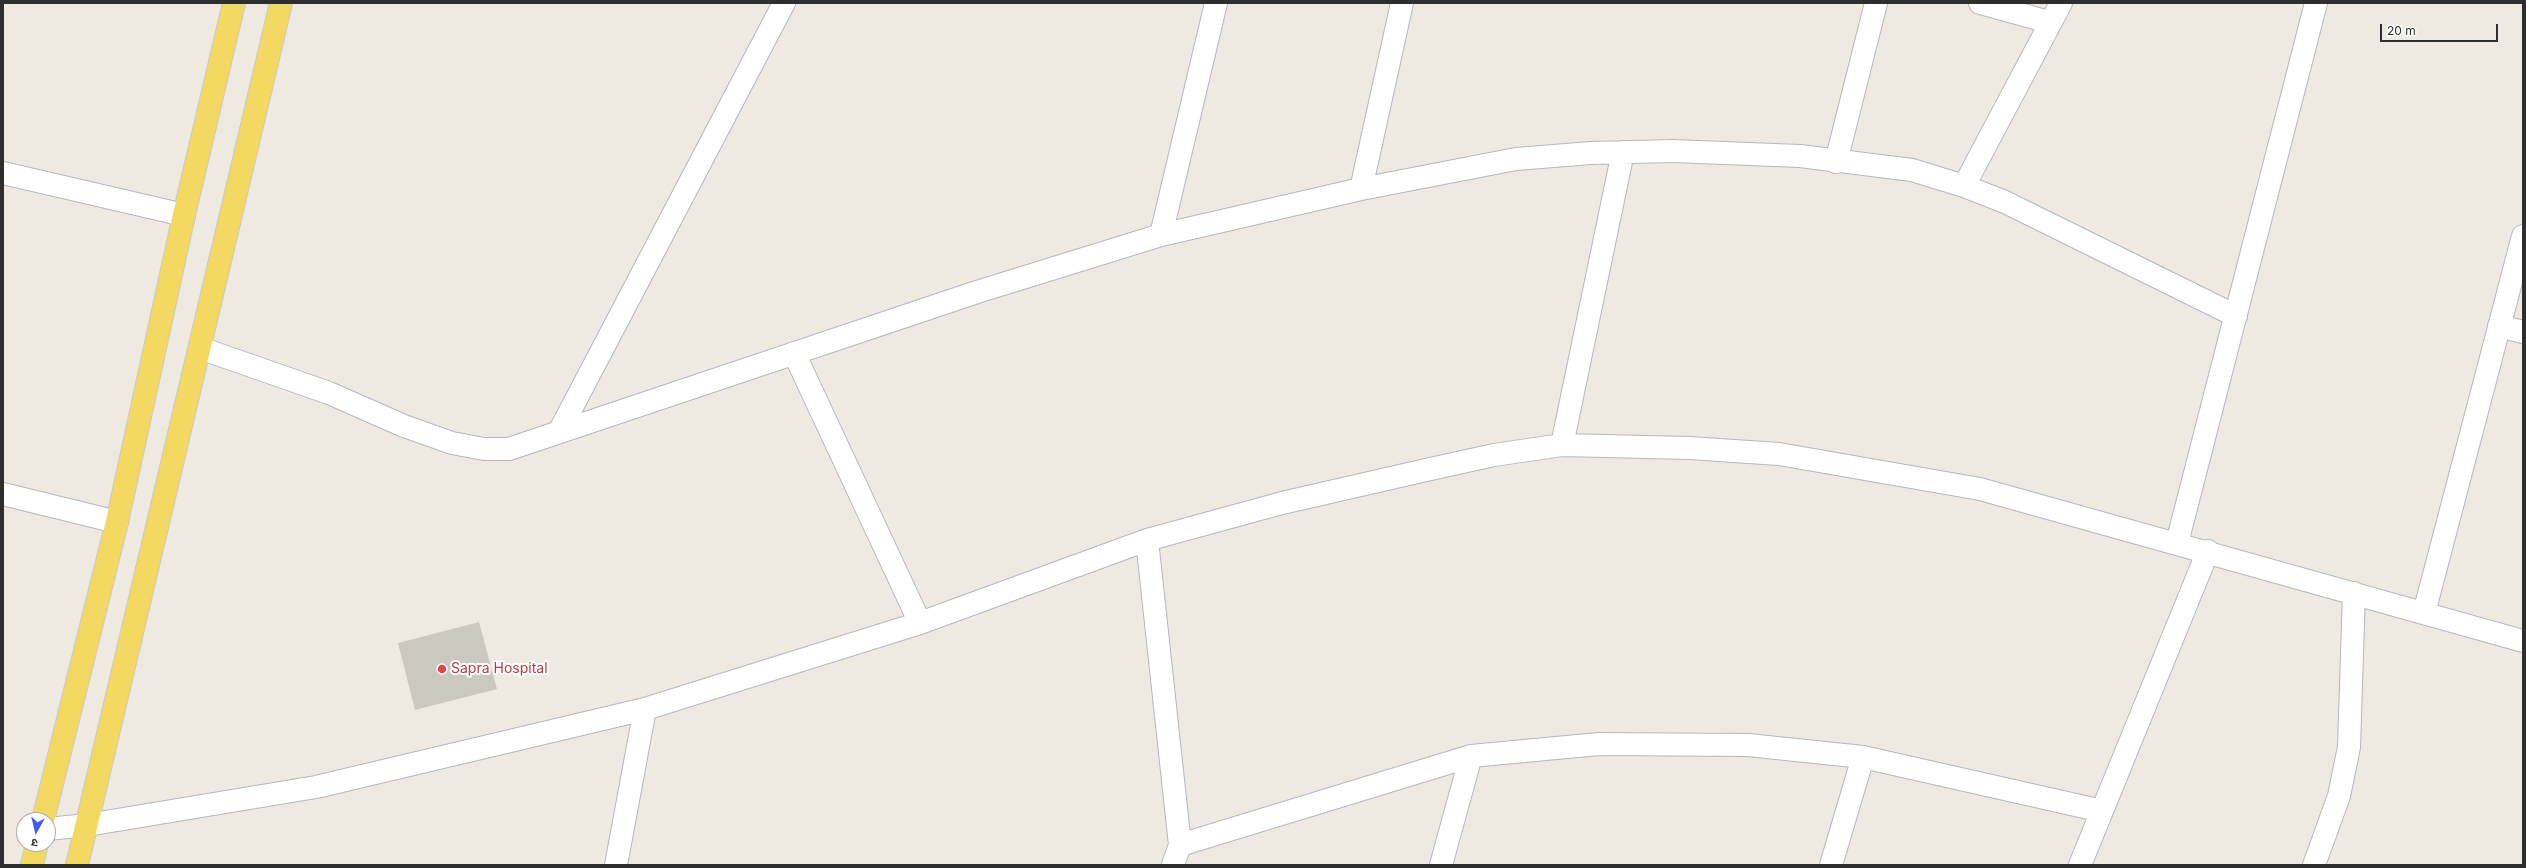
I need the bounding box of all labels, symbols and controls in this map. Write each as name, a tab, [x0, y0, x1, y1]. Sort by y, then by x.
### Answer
scale bar	[2382, 16, 2500, 42]
text: 20 m	[2387, 23, 2416, 38]
place label: Sapra Hospital	[451, 661, 548, 677]
marker: Sapra Hospital	[436, 663, 448, 675]
north arrow	[16, 812, 56, 852]
text: उ	[30, 836, 39, 850]

